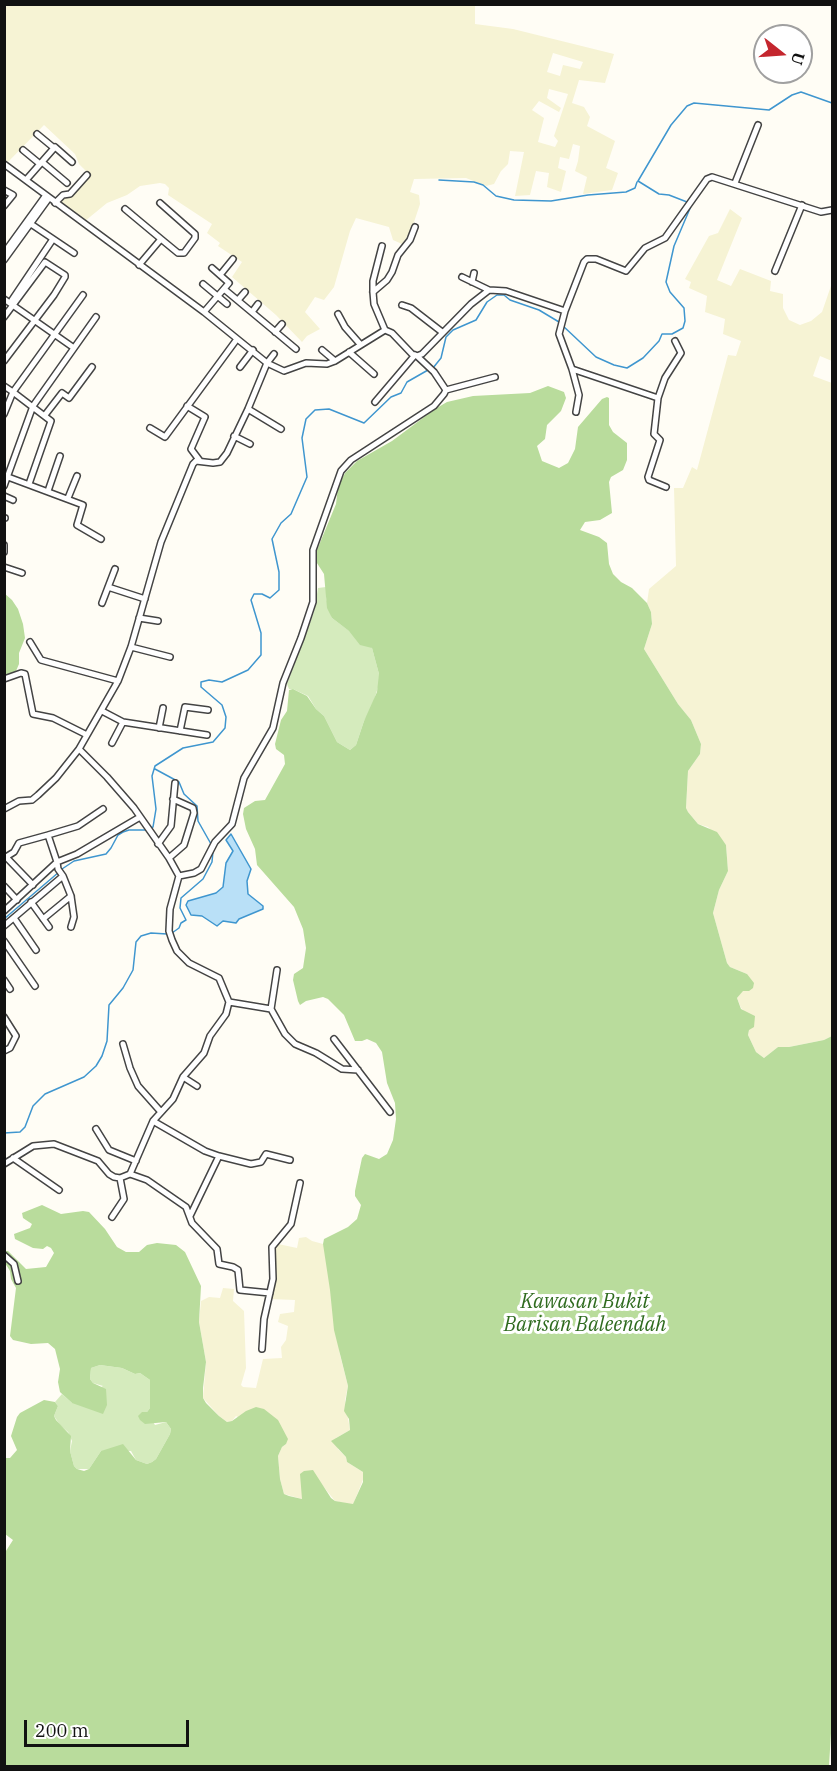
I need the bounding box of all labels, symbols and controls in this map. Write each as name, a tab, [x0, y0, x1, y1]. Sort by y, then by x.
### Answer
north arrow	[753, 24, 813, 84]
text: U	[787, 50, 810, 67]
park label: Kawasan Bukit Barisan Baleendah	[504, 1290, 666, 1337]
scale bar	[27, 1708, 192, 1746]
text: 200 m	[35, 1719, 89, 1742]

